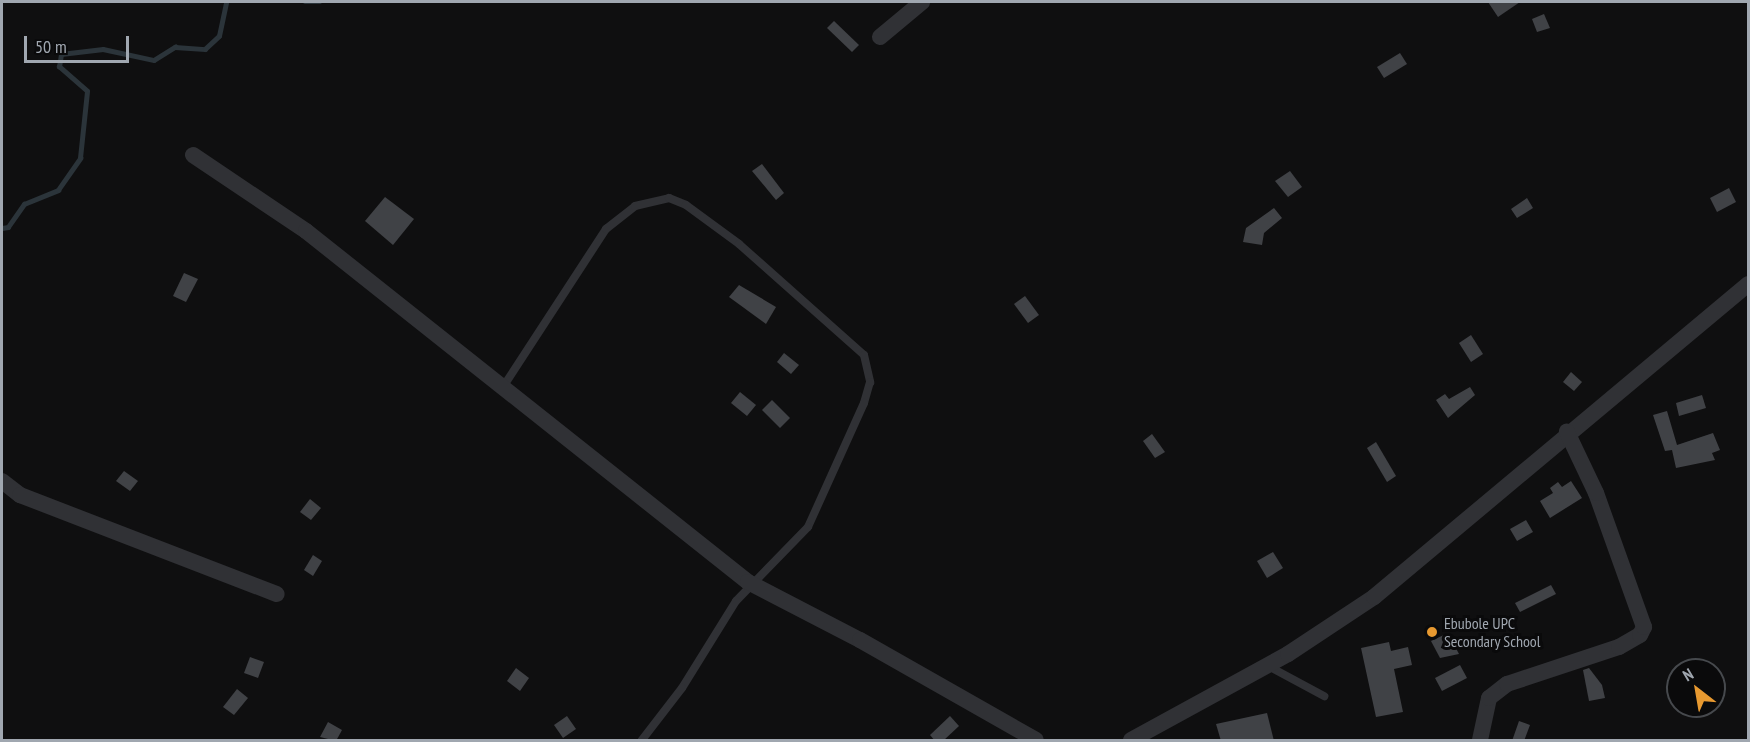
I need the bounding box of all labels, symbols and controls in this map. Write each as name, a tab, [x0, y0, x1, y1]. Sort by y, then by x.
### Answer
scale bar	[27, 24, 132, 62]
text: 50 m	[35, 35, 67, 58]
place label: Ebubole UPC Secondary School	[1444, 613, 1541, 651]
marker: Ebubole UPC Secondary School	[1425, 625, 1439, 639]
north arrow	[1666, 658, 1726, 718]
text: N	[1679, 663, 1697, 685]

